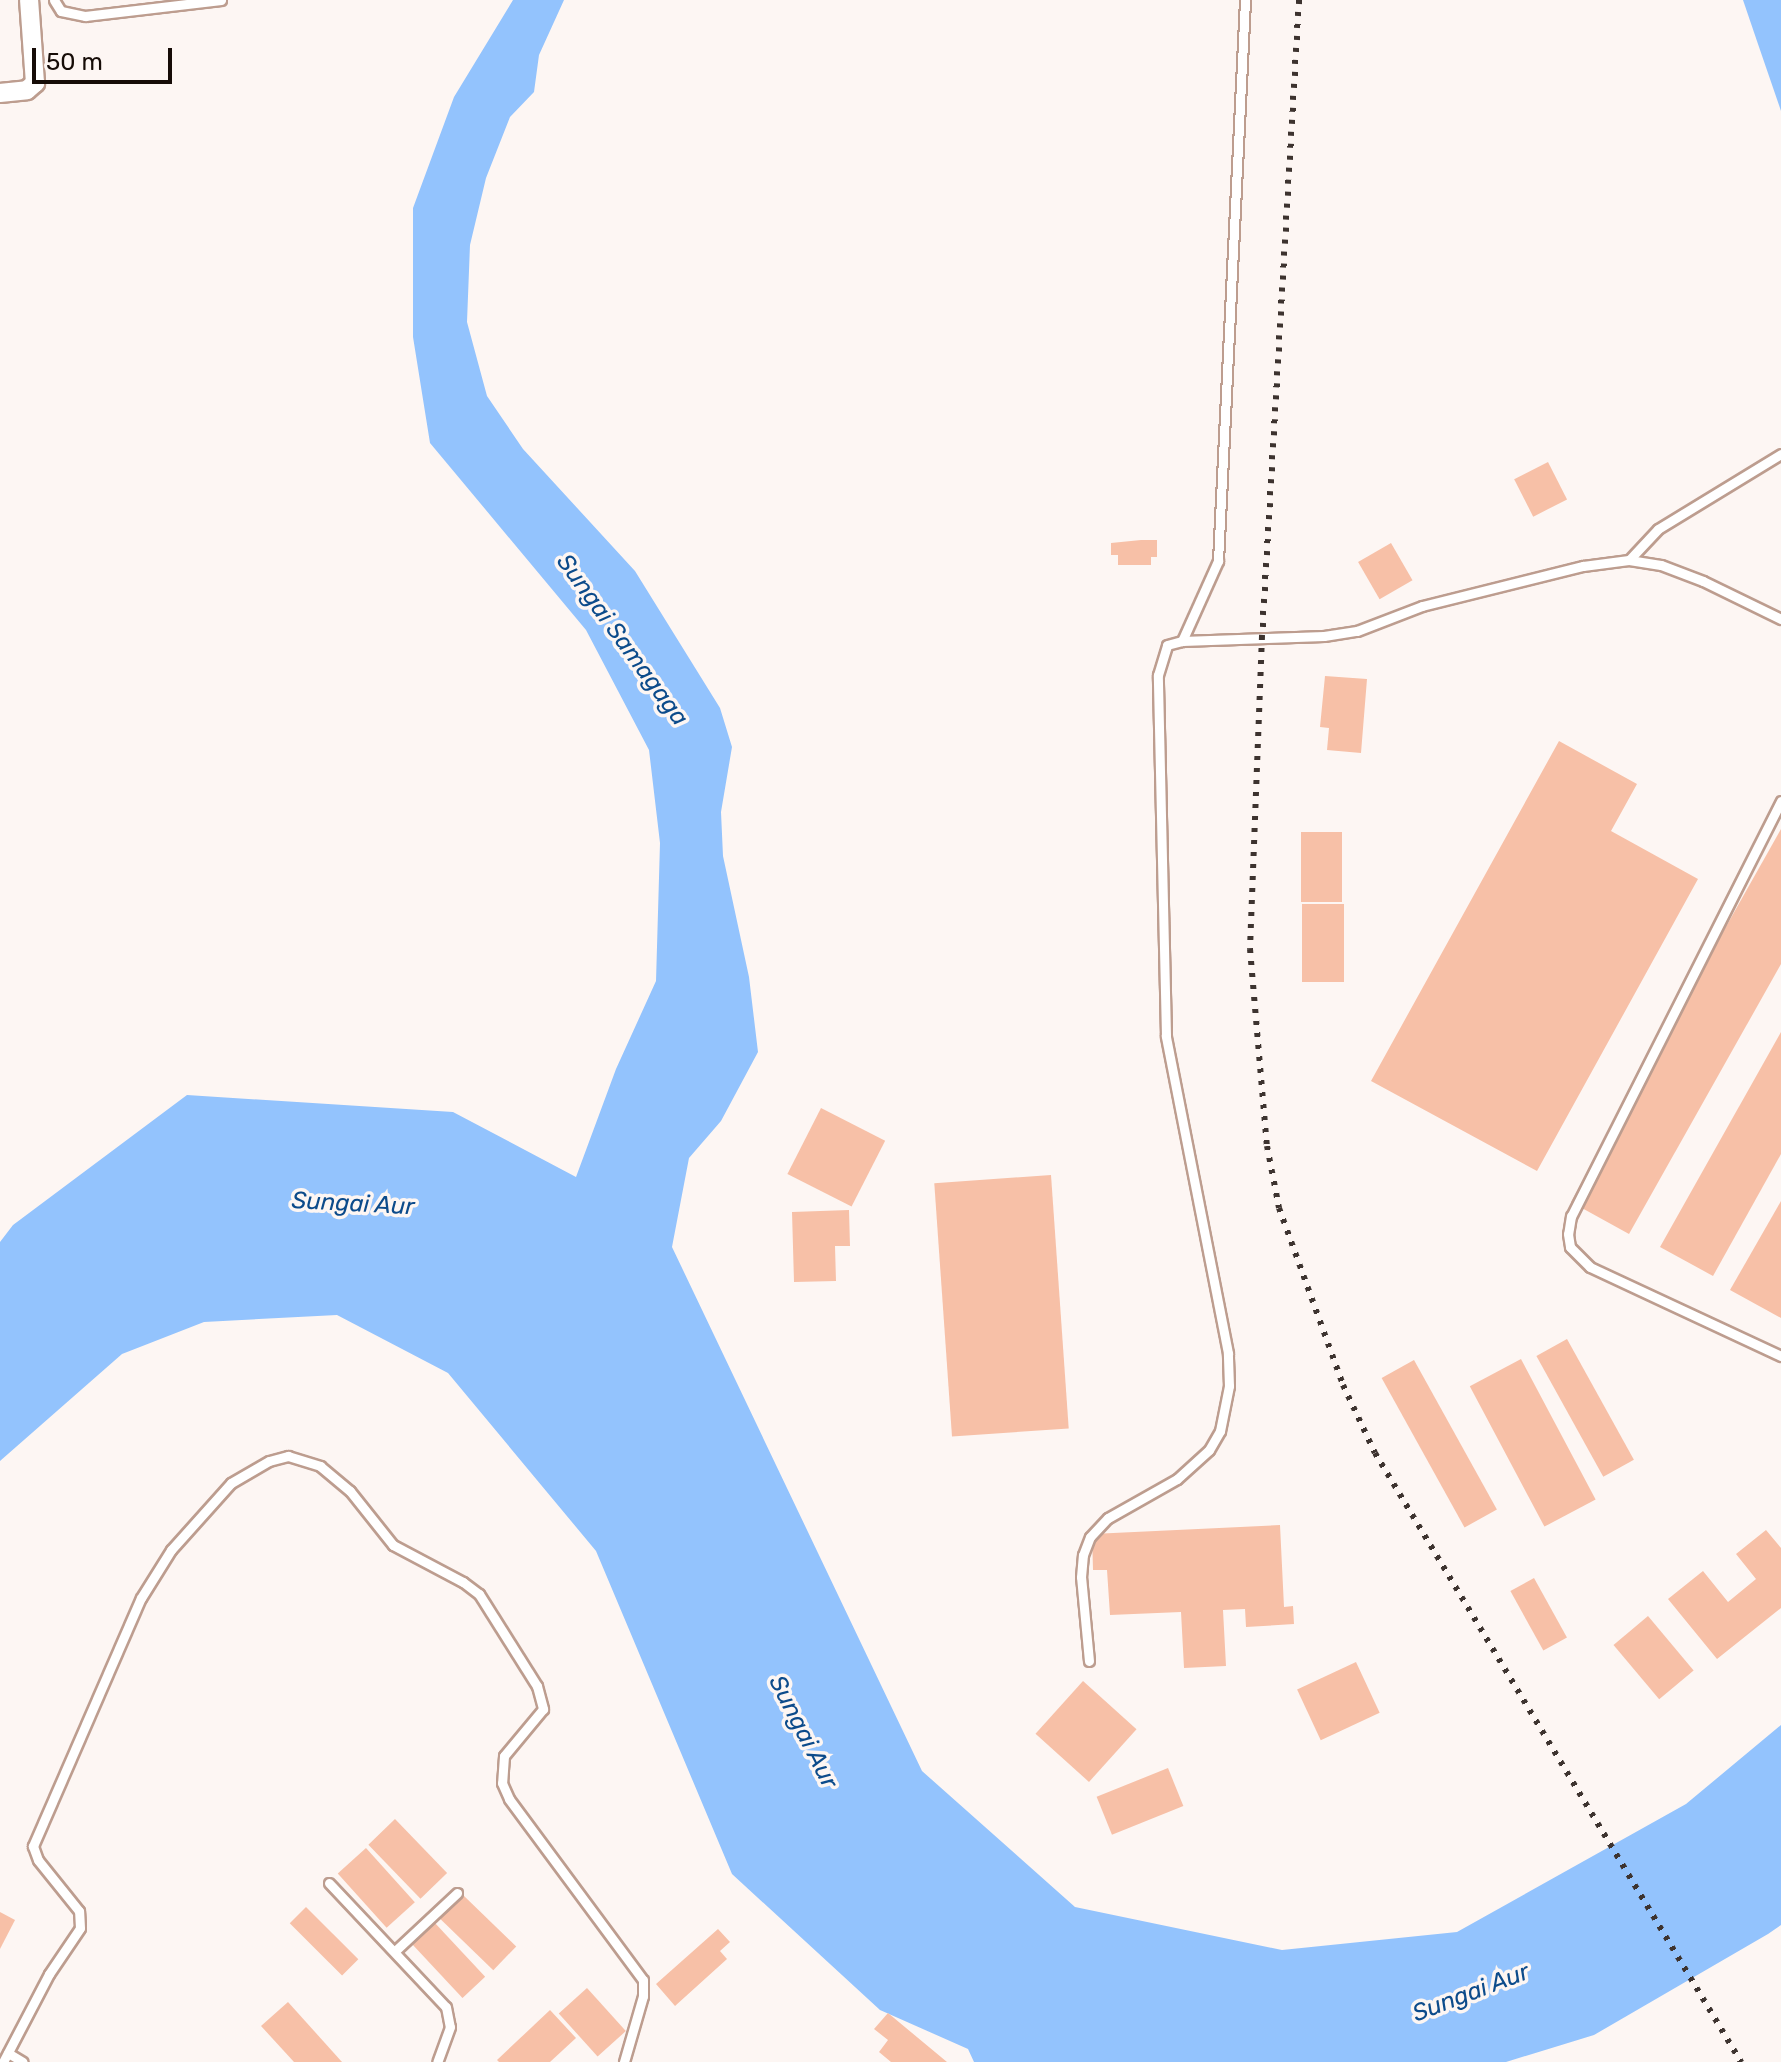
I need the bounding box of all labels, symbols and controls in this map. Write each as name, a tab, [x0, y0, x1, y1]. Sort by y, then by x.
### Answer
scale bar	[36, 32, 176, 82]
text: 50 m	[46, 48, 103, 76]
water label: Sungai Samagaga	[550, 549, 694, 731]
water label: Sungai Aur	[291, 1186, 415, 1222]
water label: Sungai Aur	[762, 1670, 844, 1794]
water label: Sungai Aur	[1408, 1957, 1534, 2029]

